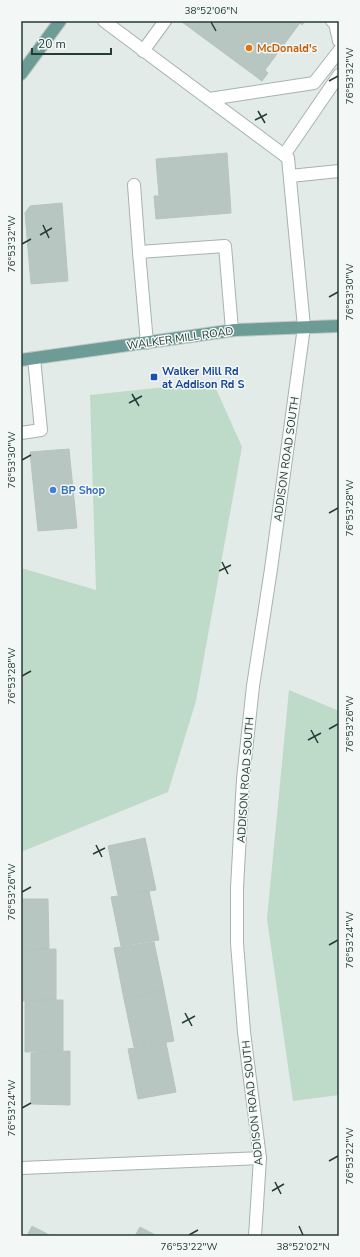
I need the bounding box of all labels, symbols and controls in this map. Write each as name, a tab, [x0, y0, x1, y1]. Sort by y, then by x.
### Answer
text: 38°52'06"N	[184, 4, 238, 18]
scale bar	[32, 30, 111, 56]
text: 20 m	[38, 36, 66, 52]
place label: McDonald's	[257, 41, 317, 56]
marker: McDonald's	[244, 43, 254, 53]
text: 76°53'32"W	[343, 48, 357, 104]
text: 76°53'32"W	[5, 216, 19, 272]
text: 76°53'30"W	[343, 264, 357, 320]
street label: WALKER MILL ROAD	[126, 324, 234, 353]
place label: Walker Mill Rd at Addison Rd S	[162, 364, 244, 392]
marker: Walker Mill Rd at Addison Rd S	[149, 372, 159, 382]
street label: ADDISON ROAD SOUTH	[270, 396, 303, 523]
text: 76°53'30"W	[5, 432, 19, 488]
text: 76°53'28"W	[343, 480, 357, 536]
place label: BP Shop	[61, 483, 105, 498]
marker: BP Shop	[48, 485, 58, 495]
text: 76°53'28"W	[5, 648, 19, 704]
text: 76°53'26"W	[343, 696, 357, 752]
street label: ADDISON ROAD SOUTH	[234, 717, 257, 843]
text: 76°53'26"W	[5, 864, 19, 920]
text: 76°53'24"W	[343, 912, 357, 968]
street label: ADDISON ROAD SOUTH	[238, 1039, 267, 1166]
text: 76°53'24"W	[5, 1080, 19, 1136]
text: 76°53'22"W	[343, 1128, 357, 1184]
text: 76°53'22"W	[161, 1240, 217, 1254]
text: 38°52'02"N	[276, 1240, 330, 1254]

